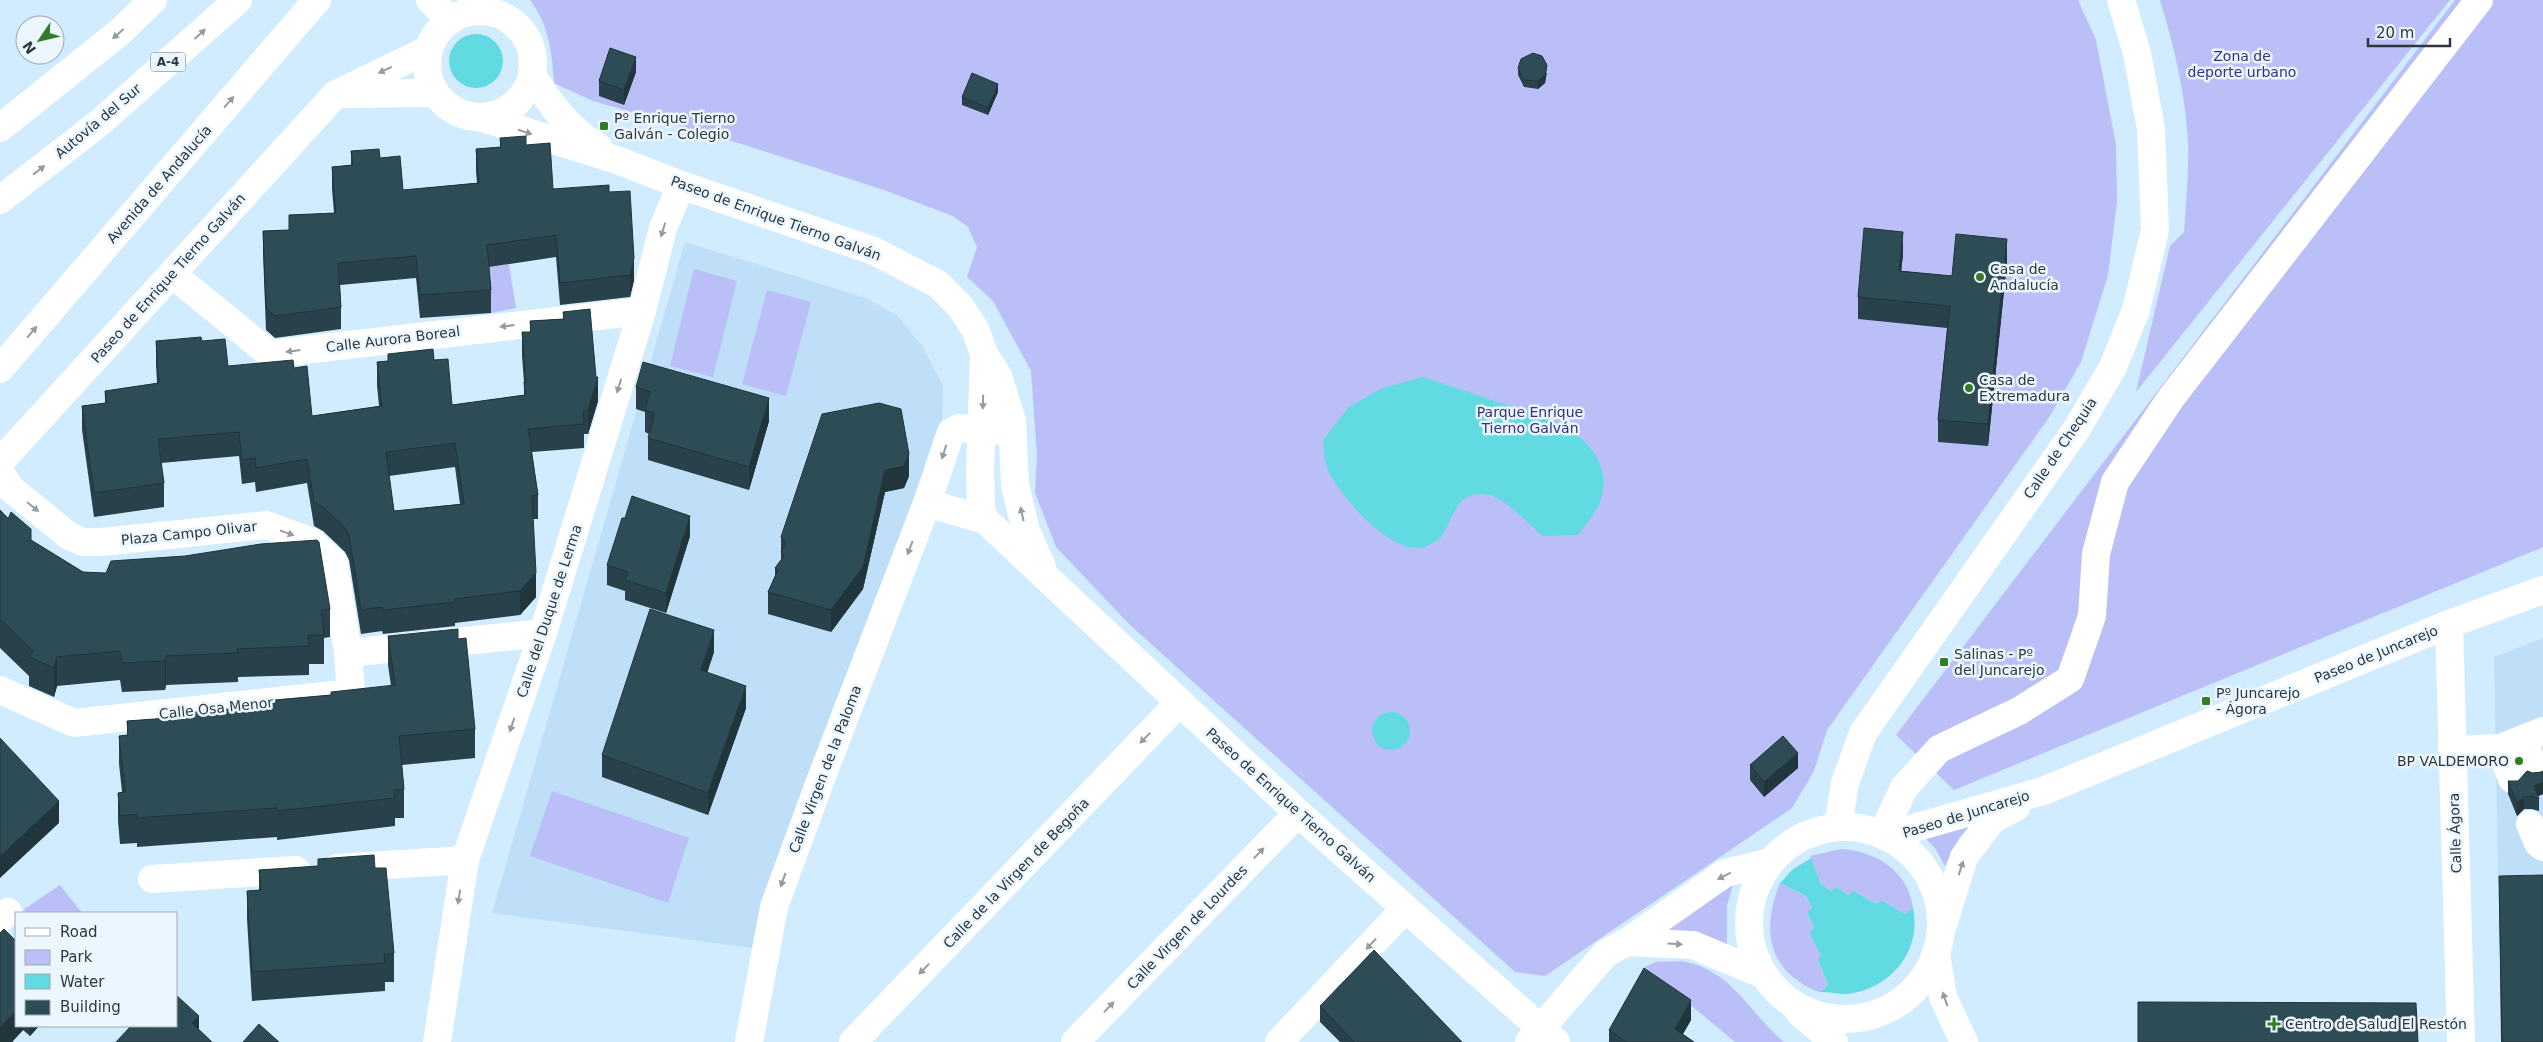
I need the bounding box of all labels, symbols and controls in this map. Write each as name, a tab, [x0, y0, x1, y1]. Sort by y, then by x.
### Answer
north arrow	[15, 15, 65, 65]
scale bar	[2368, 15, 2450, 47]
text: 20 m	[2376, 24, 2414, 42]
one-way arrow	[112, 28, 125, 39]
one-way arrow	[194, 29, 206, 40]
text: N	[19, 38, 39, 57]
park label: Zona de deporte urbano	[2188, 48, 2296, 80]
road number: A-4	[150, 52, 186, 72]
one-way arrow	[378, 66, 392, 74]
street label: Autovía del Sur	[52, 80, 144, 162]
one-way arrow	[223, 97, 235, 109]
place label: Pº Enrique Tierno Galván - Colegio	[614, 110, 735, 142]
marker: Pº Enrique Tierno Galván - Colegio	[598, 120, 610, 132]
street label: Avenida de Andalucía	[103, 122, 215, 246]
one-way arrow	[518, 128, 533, 136]
one-way arrow	[32, 164, 45, 175]
street label: Paseo de Enrique Tierno Galván	[669, 172, 883, 264]
street label: Paseo de Enrique Tierno Galván	[88, 190, 248, 366]
one-way arrow	[659, 223, 667, 238]
place label: Casa de Andalucía	[1990, 261, 2059, 293]
marker: Casa de Andalucía	[1974, 271, 1986, 283]
one-way arrow	[499, 322, 515, 330]
street label: Calle Aurora Boreal	[325, 323, 461, 355]
one-way arrow	[26, 325, 37, 338]
one-way arrow	[285, 347, 301, 355]
place label: Casa de Extremadura	[1979, 372, 2070, 404]
one-way arrow	[614, 379, 622, 394]
marker: Casa de Extremadura	[1963, 382, 1975, 394]
street label: Calle de Chequia	[2020, 394, 2100, 502]
one-way arrow	[979, 395, 987, 411]
park label: Parque Enrique Tierno Galván	[1477, 404, 1583, 436]
one-way arrow	[940, 445, 947, 460]
one-way arrow	[27, 501, 40, 512]
one-way arrow	[1018, 506, 1026, 521]
street label: Plaza Campo Olivar	[120, 518, 258, 548]
street label: Calle del Duque de Lerma	[513, 522, 585, 700]
one-way arrow	[280, 529, 295, 537]
one-way arrow	[906, 541, 913, 556]
street label: Paseo de Juncarejo	[2312, 622, 2440, 686]
place label: Salinas - Pº del Juncarejo	[1954, 646, 2045, 678]
marker: Salinas - Pº del Juncarejo	[1938, 656, 1950, 668]
street label: Calle Virgen de la Paloma	[786, 683, 864, 855]
place label: Pº Juncarejo - Ágora	[2216, 685, 2300, 717]
street label: Calle Osa Menor	[158, 694, 274, 722]
marker: Pº Juncarejo - Ágora	[2200, 695, 2212, 707]
one-way arrow	[507, 718, 515, 733]
street label: Paseo de Enrique Tierno Galván	[1203, 725, 1379, 885]
one-way arrow	[1139, 732, 1151, 744]
place label: BP VALDEMORO	[2397, 753, 2509, 769]
marker: BP VALDEMORO	[2513, 755, 2525, 767]
street label: Paseo de Juncarejo	[1901, 787, 2031, 841]
street label: Calle Ágora	[2446, 792, 2464, 874]
street label: Calle de la Virgen de Begoña	[940, 795, 1092, 951]
one-way arrow	[1253, 847, 1265, 859]
one-way arrow	[1957, 860, 1965, 875]
street label: Calle Virgen de Lourdes	[1124, 862, 1250, 992]
one-way arrow	[1716, 872, 1731, 880]
one-way arrow	[779, 873, 787, 888]
one-way arrow	[455, 889, 463, 905]
legend	[15, 912, 178, 1027]
text: Road	[60, 923, 98, 941]
one-way arrow	[1365, 938, 1377, 950]
one-way arrow	[1668, 941, 1684, 949]
text: Park	[60, 948, 93, 966]
one-way arrow	[918, 963, 930, 975]
text: Water	[60, 973, 105, 991]
one-way arrow	[1941, 991, 1949, 1006]
text: Building	[60, 998, 121, 1016]
one-way arrow	[1103, 1001, 1115, 1013]
place label: Centro de Salud El Restón	[2285, 1016, 2467, 1032]
marker: Centro de Salud El Restón	[2267, 1017, 2281, 1031]

